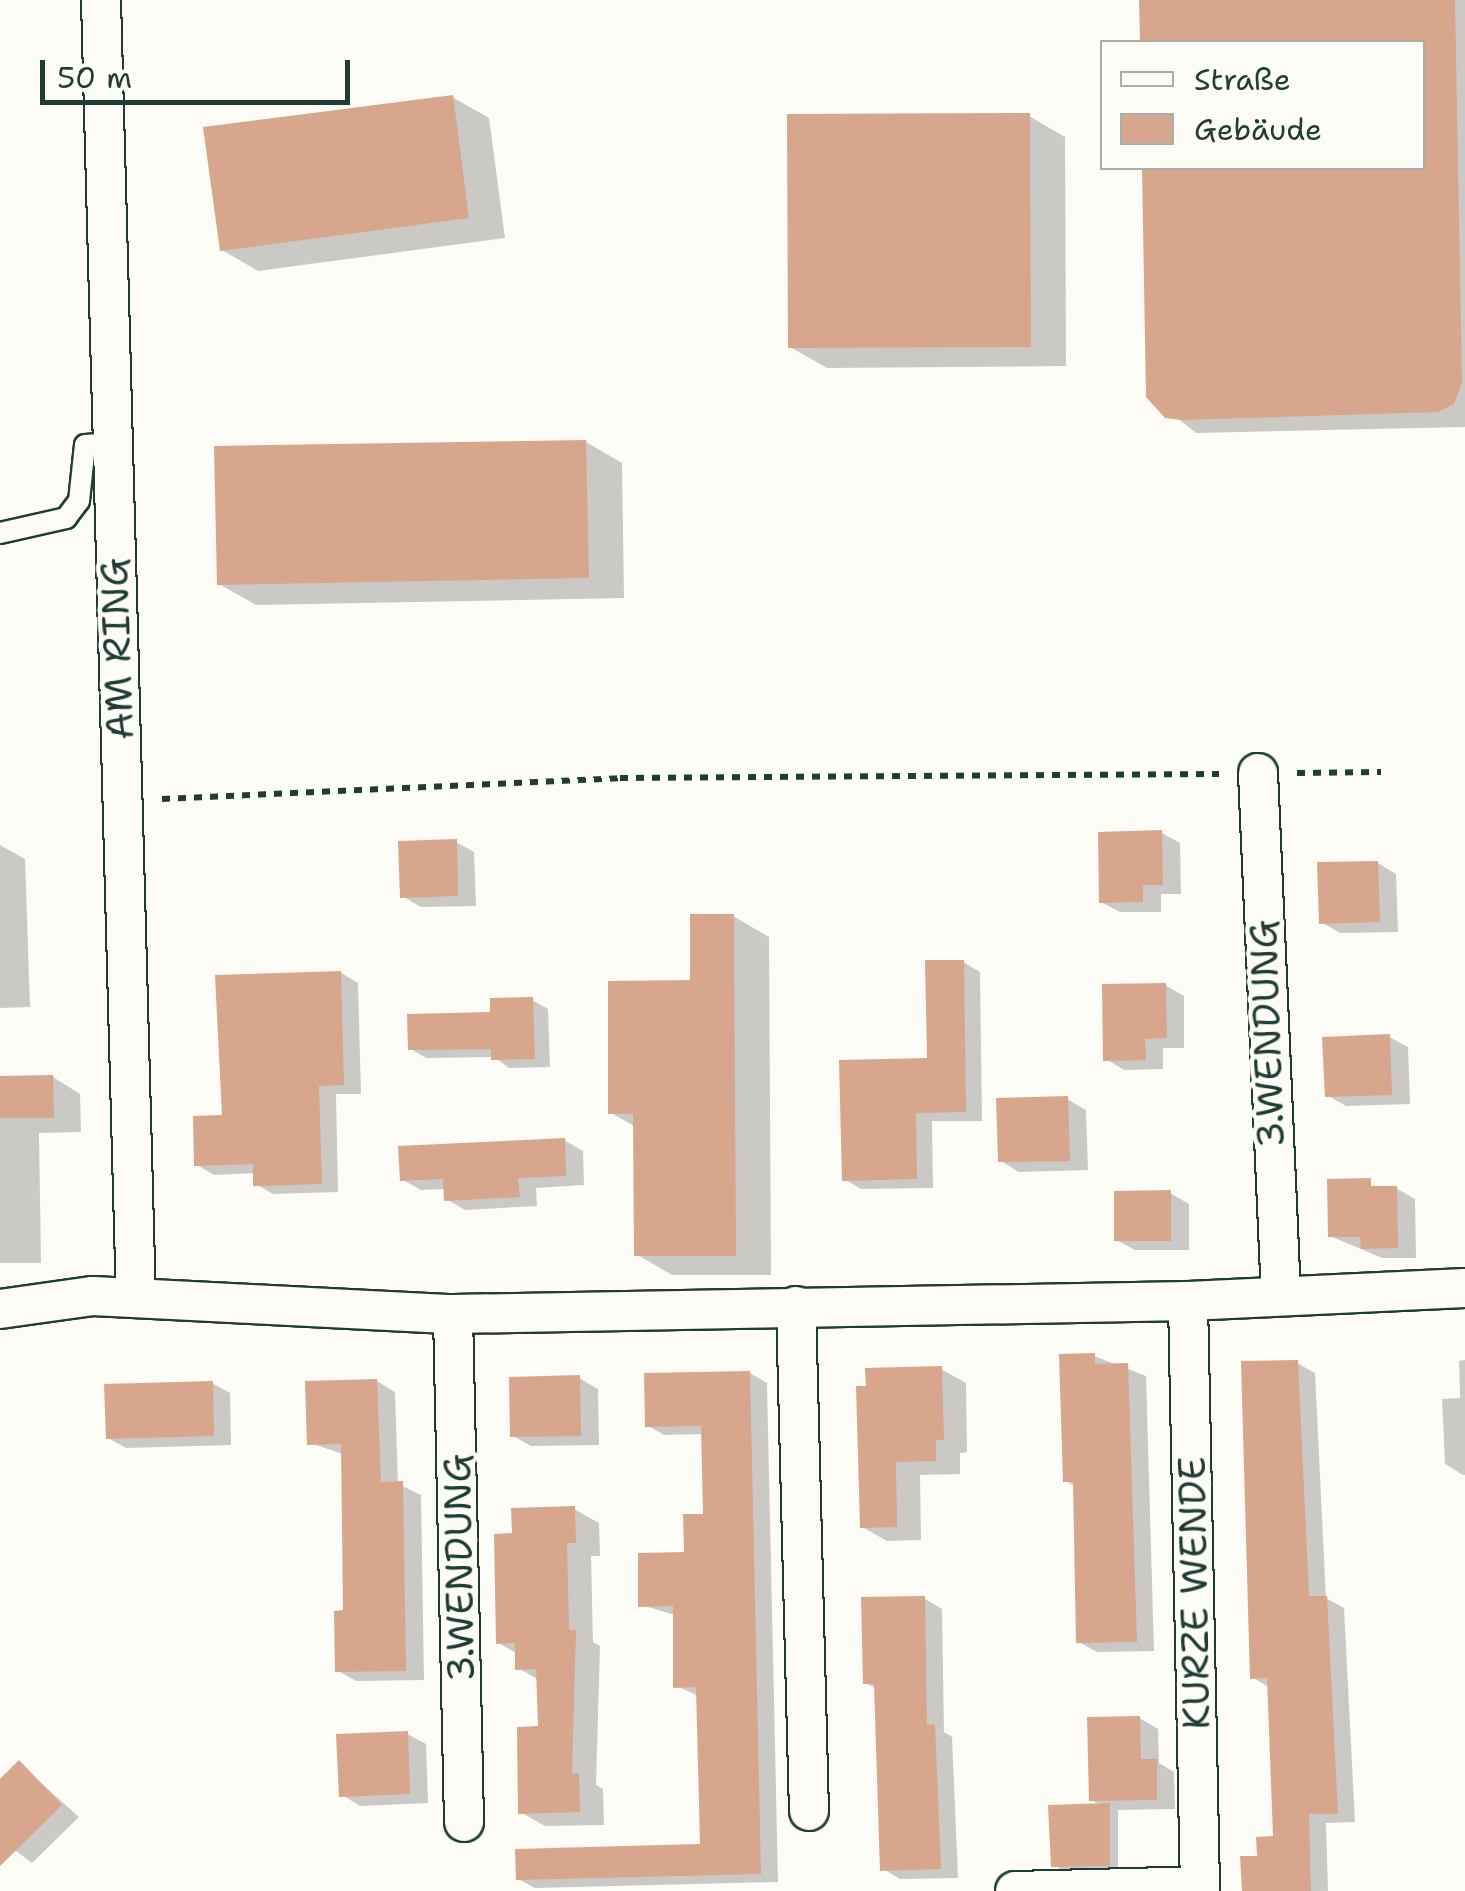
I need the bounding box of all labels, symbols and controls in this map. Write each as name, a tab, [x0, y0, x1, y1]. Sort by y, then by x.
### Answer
scale bar	[45, 40, 355, 102]
legend	[1100, 40, 1425, 170]
text: 50 m	[57, 57, 132, 98]
text: Straße	[1194, 59, 1291, 100]
text: Gebäude	[1194, 109, 1322, 150]
street label: AM RING	[91, 557, 143, 741]
street label: 3.WENDUNG	[1240, 919, 1294, 1149]
street label: 3.WENDUNG	[434, 1454, 484, 1682]
street label: KURZE WENDE	[1169, 1456, 1219, 1730]

